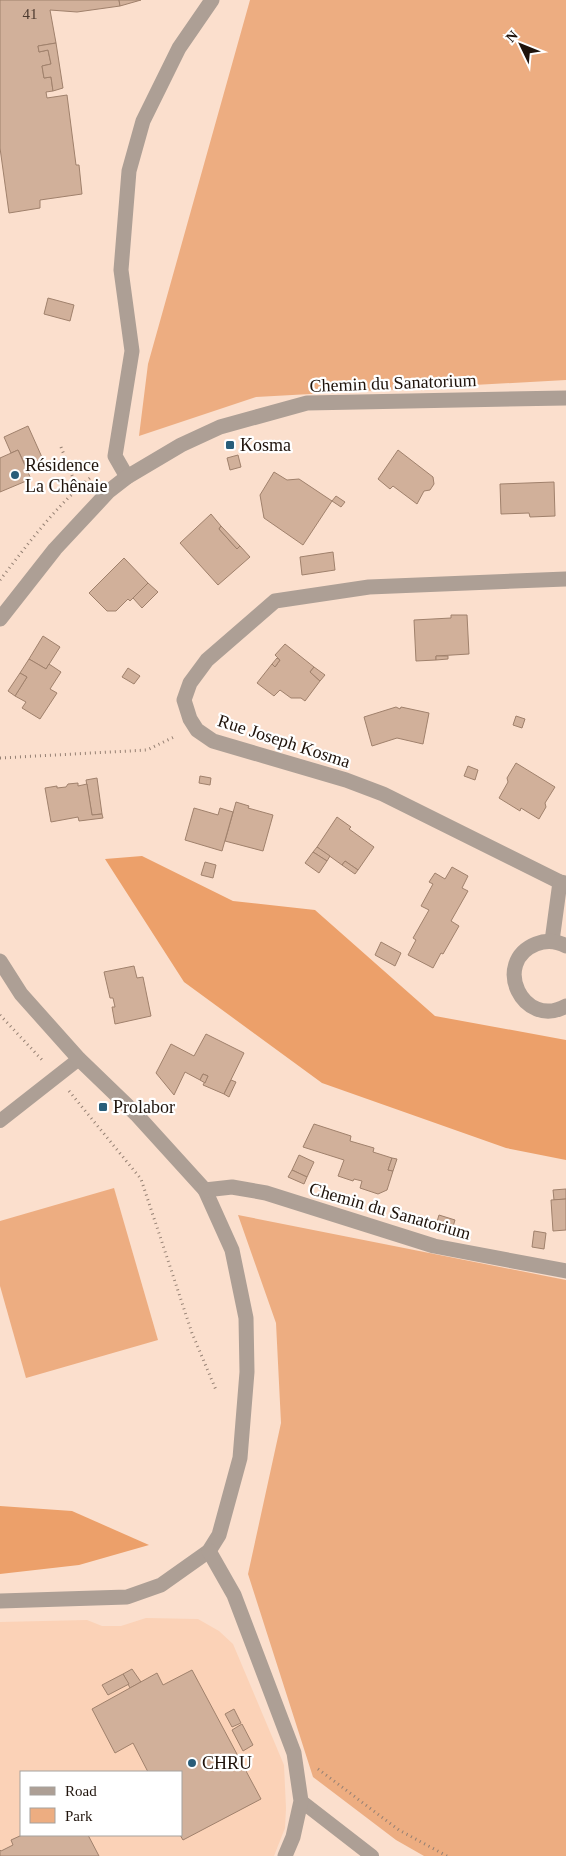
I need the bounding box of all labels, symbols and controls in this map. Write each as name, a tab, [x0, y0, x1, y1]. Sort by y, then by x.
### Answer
house number: 41	[23, 6, 38, 22]
north arrow	[496, 20, 546, 70]
text: N	[503, 28, 521, 45]
street label: Chemin du Sanatorium	[309, 370, 477, 396]
place label: Kosma	[240, 435, 291, 455]
marker: Kosma	[224, 439, 236, 451]
place label: Résidence La Chênaie	[25, 455, 107, 496]
marker: Résidence La Chênaie	[9, 469, 21, 481]
street label: Rue Joseph Kosma	[215, 710, 353, 772]
place label: Prolabor	[113, 1097, 175, 1117]
marker: Prolabor	[97, 1101, 109, 1113]
street label: Chemin du Sanatorium	[307, 1178, 473, 1244]
place label: CHRU	[202, 1753, 252, 1773]
marker: CHRU	[186, 1757, 198, 1769]
legend	[20, 1771, 182, 1836]
text: Road	[65, 1783, 97, 1799]
text: Park	[65, 1808, 93, 1824]

